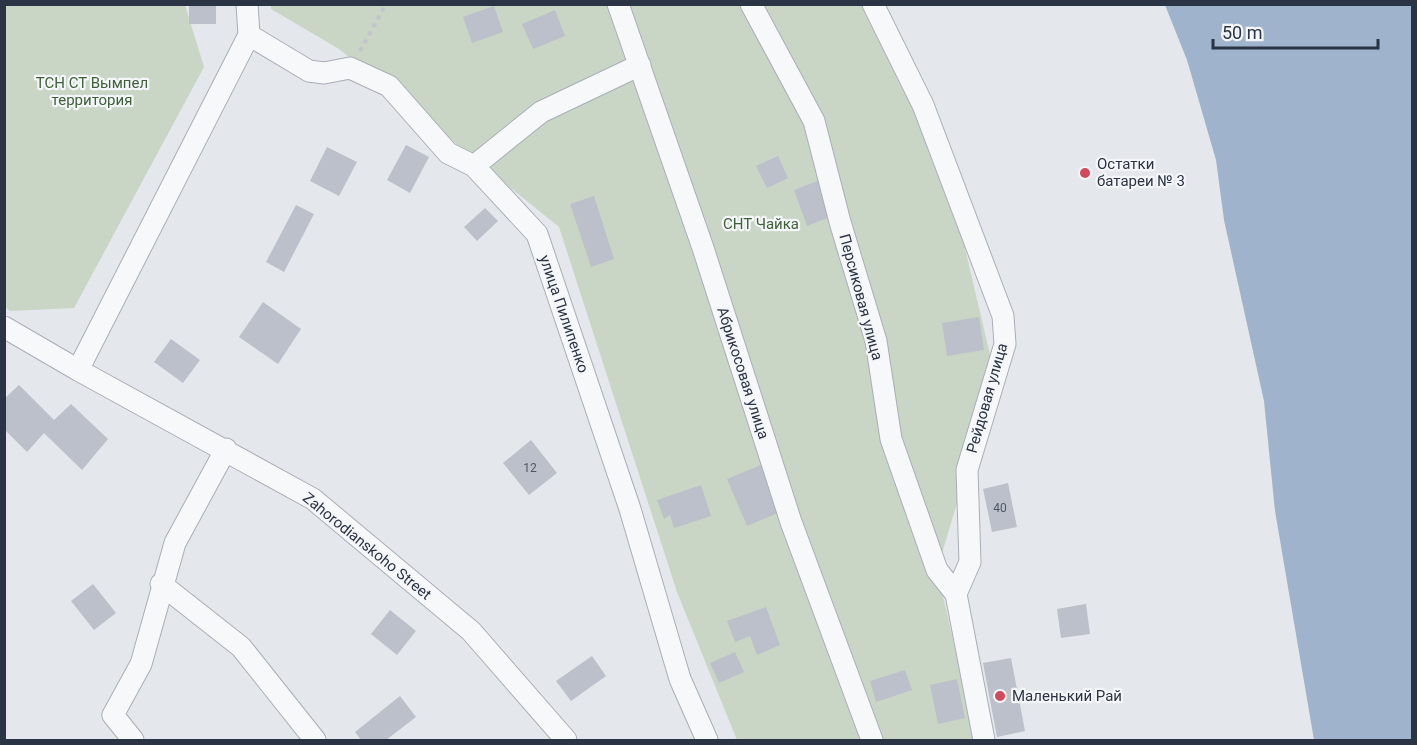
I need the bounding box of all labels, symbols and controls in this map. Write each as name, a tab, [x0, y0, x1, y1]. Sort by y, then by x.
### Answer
scale bar	[1213, 12, 1378, 50]
text: 50 m	[1222, 22, 1262, 43]
park label: ТСН СТ Вымпел территория	[36, 74, 148, 109]
place label: Остатки батареи № 3	[1097, 155, 1185, 190]
marker: Остатки батареи № 3	[1078, 166, 1092, 180]
park label: СНТ Чайка	[723, 215, 799, 233]
street label: Персиковая улица	[835, 232, 887, 362]
street label: улица Пилипенко	[535, 253, 593, 375]
street label: Абрикосовая улица	[713, 305, 773, 441]
street label: Рейдовая улица	[963, 341, 1011, 455]
house number: 12	[523, 461, 537, 475]
street label: Zahorodianskoho Street	[299, 489, 435, 603]
house number: 40	[993, 501, 1007, 515]
place label: Маленький Рай	[1012, 687, 1122, 705]
marker: Маленький Рай	[993, 689, 1007, 703]

